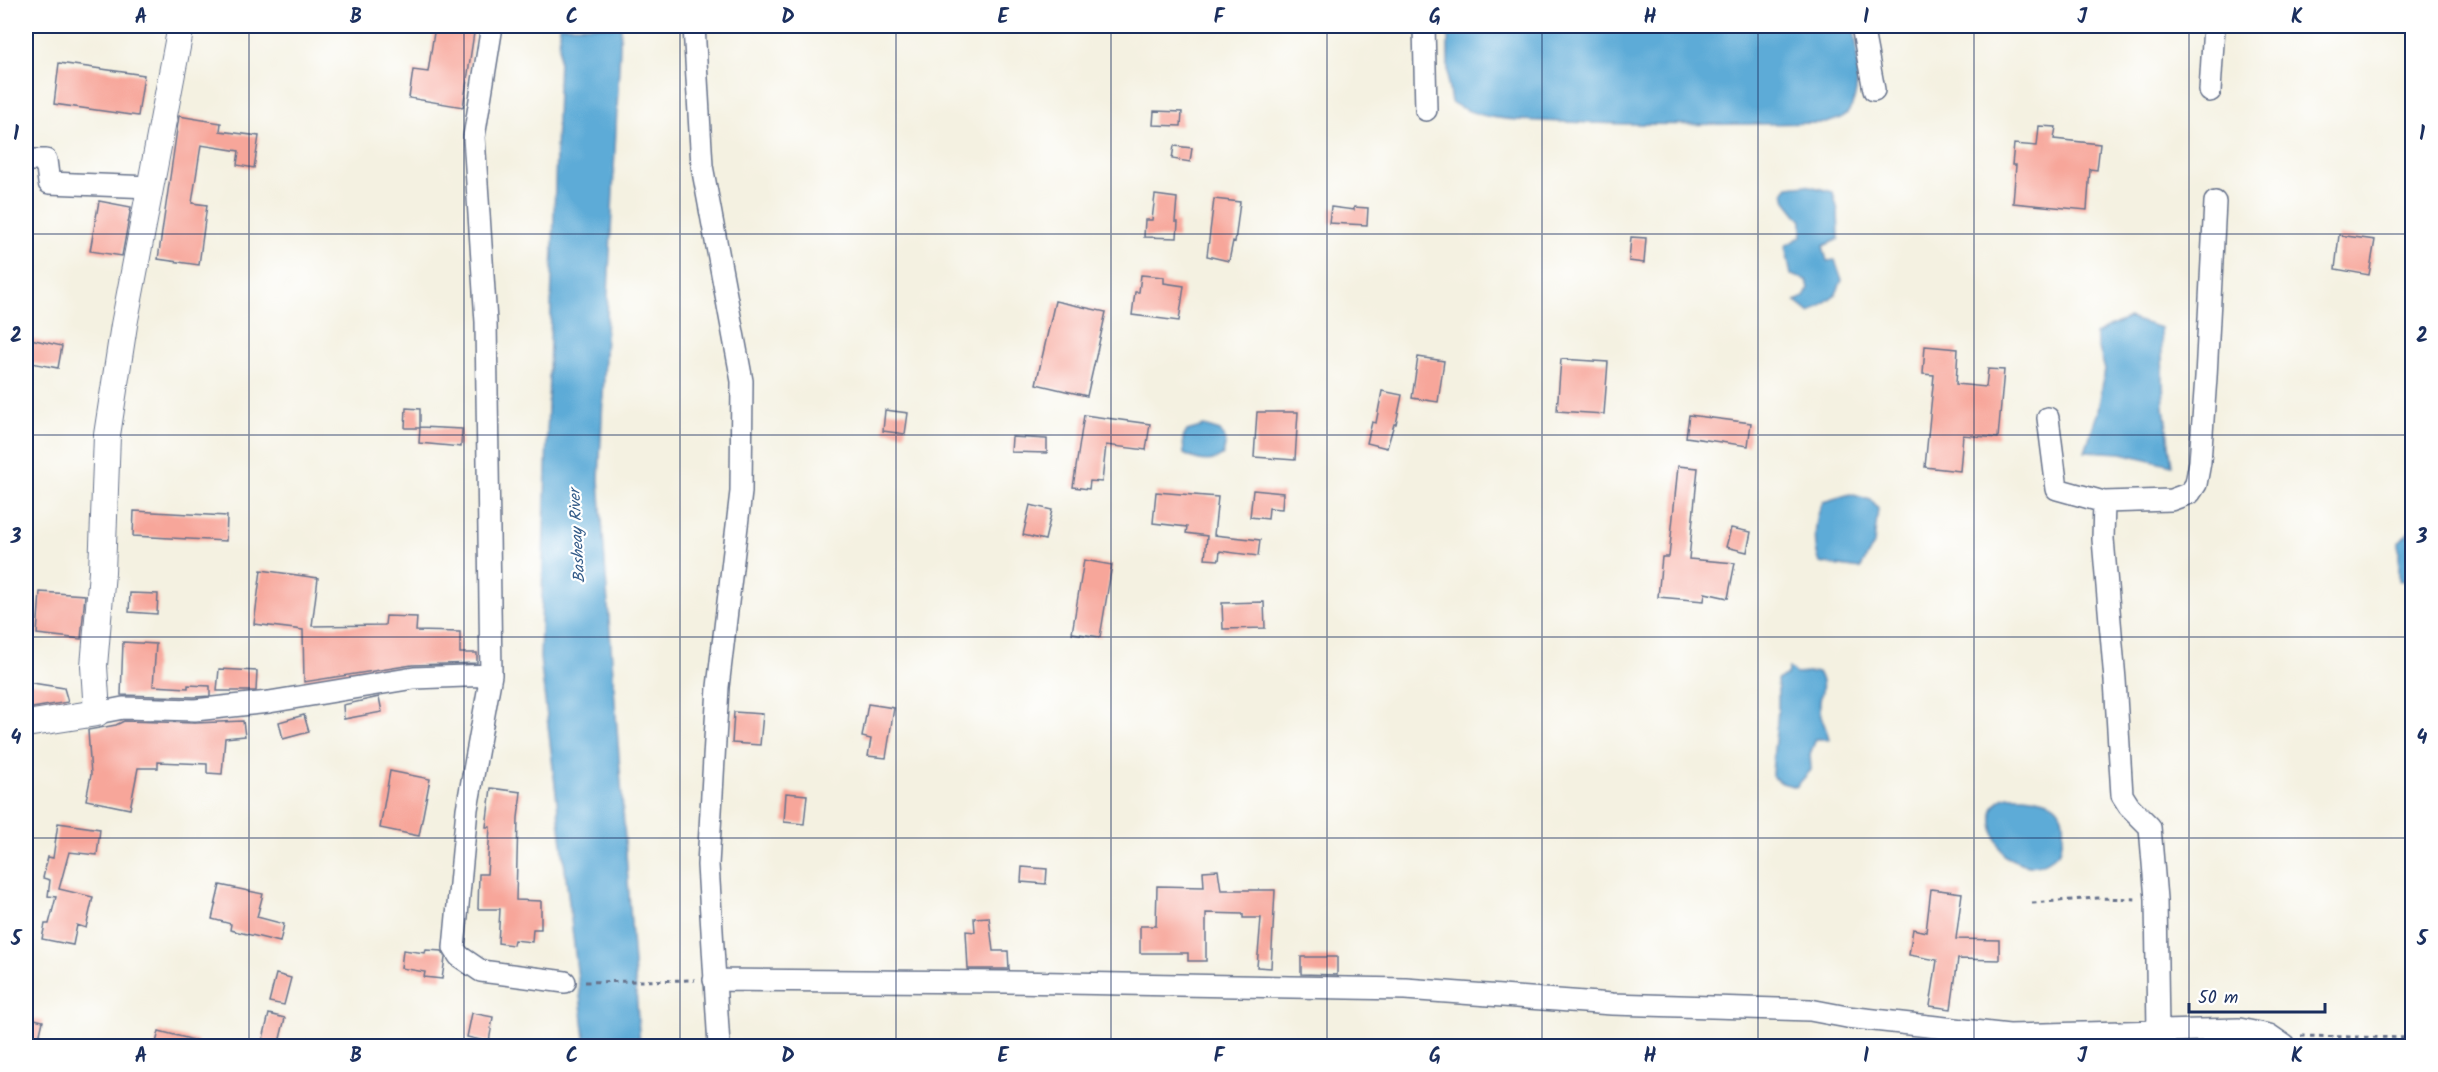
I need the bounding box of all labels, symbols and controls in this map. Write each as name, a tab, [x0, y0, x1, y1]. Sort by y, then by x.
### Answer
text: A	[135, 2, 147, 34]
text: B	[350, 2, 362, 34]
text: C	[566, 2, 578, 34]
text: D	[781, 2, 795, 34]
text: E	[997, 2, 1009, 34]
text: F	[1214, 2, 1226, 34]
text: G	[1429, 2, 1441, 34]
text: H	[1643, 2, 1657, 34]
text: I	[1863, 2, 1869, 34]
text: J	[2077, 2, 2088, 34]
text: K	[2291, 2, 2303, 34]
text: 1	[13, 119, 19, 151]
text: 1	[2419, 119, 2425, 151]
text: 2	[10, 321, 22, 353]
text: 2	[2416, 321, 2428, 353]
water label: Basheay River	[562, 485, 592, 584]
text: 3	[10, 522, 22, 554]
text: 3	[2416, 522, 2428, 554]
text: 4	[11, 723, 22, 755]
text: 4	[2417, 723, 2428, 755]
text: 5	[10, 924, 23, 956]
text: 5	[2416, 924, 2429, 956]
scale bar	[2189, 976, 2326, 1014]
text: 50 m	[2198, 984, 2238, 1013]
text: A	[135, 1041, 147, 1072]
text: B	[350, 1041, 362, 1072]
text: C	[566, 1041, 578, 1072]
text: D	[781, 1041, 795, 1072]
text: E	[997, 1041, 1009, 1072]
text: F	[1214, 1041, 1226, 1072]
text: G	[1429, 1041, 1441, 1072]
text: H	[1643, 1041, 1657, 1072]
text: I	[1863, 1041, 1869, 1072]
text: J	[2077, 1041, 2088, 1072]
text: K	[2291, 1041, 2303, 1072]

